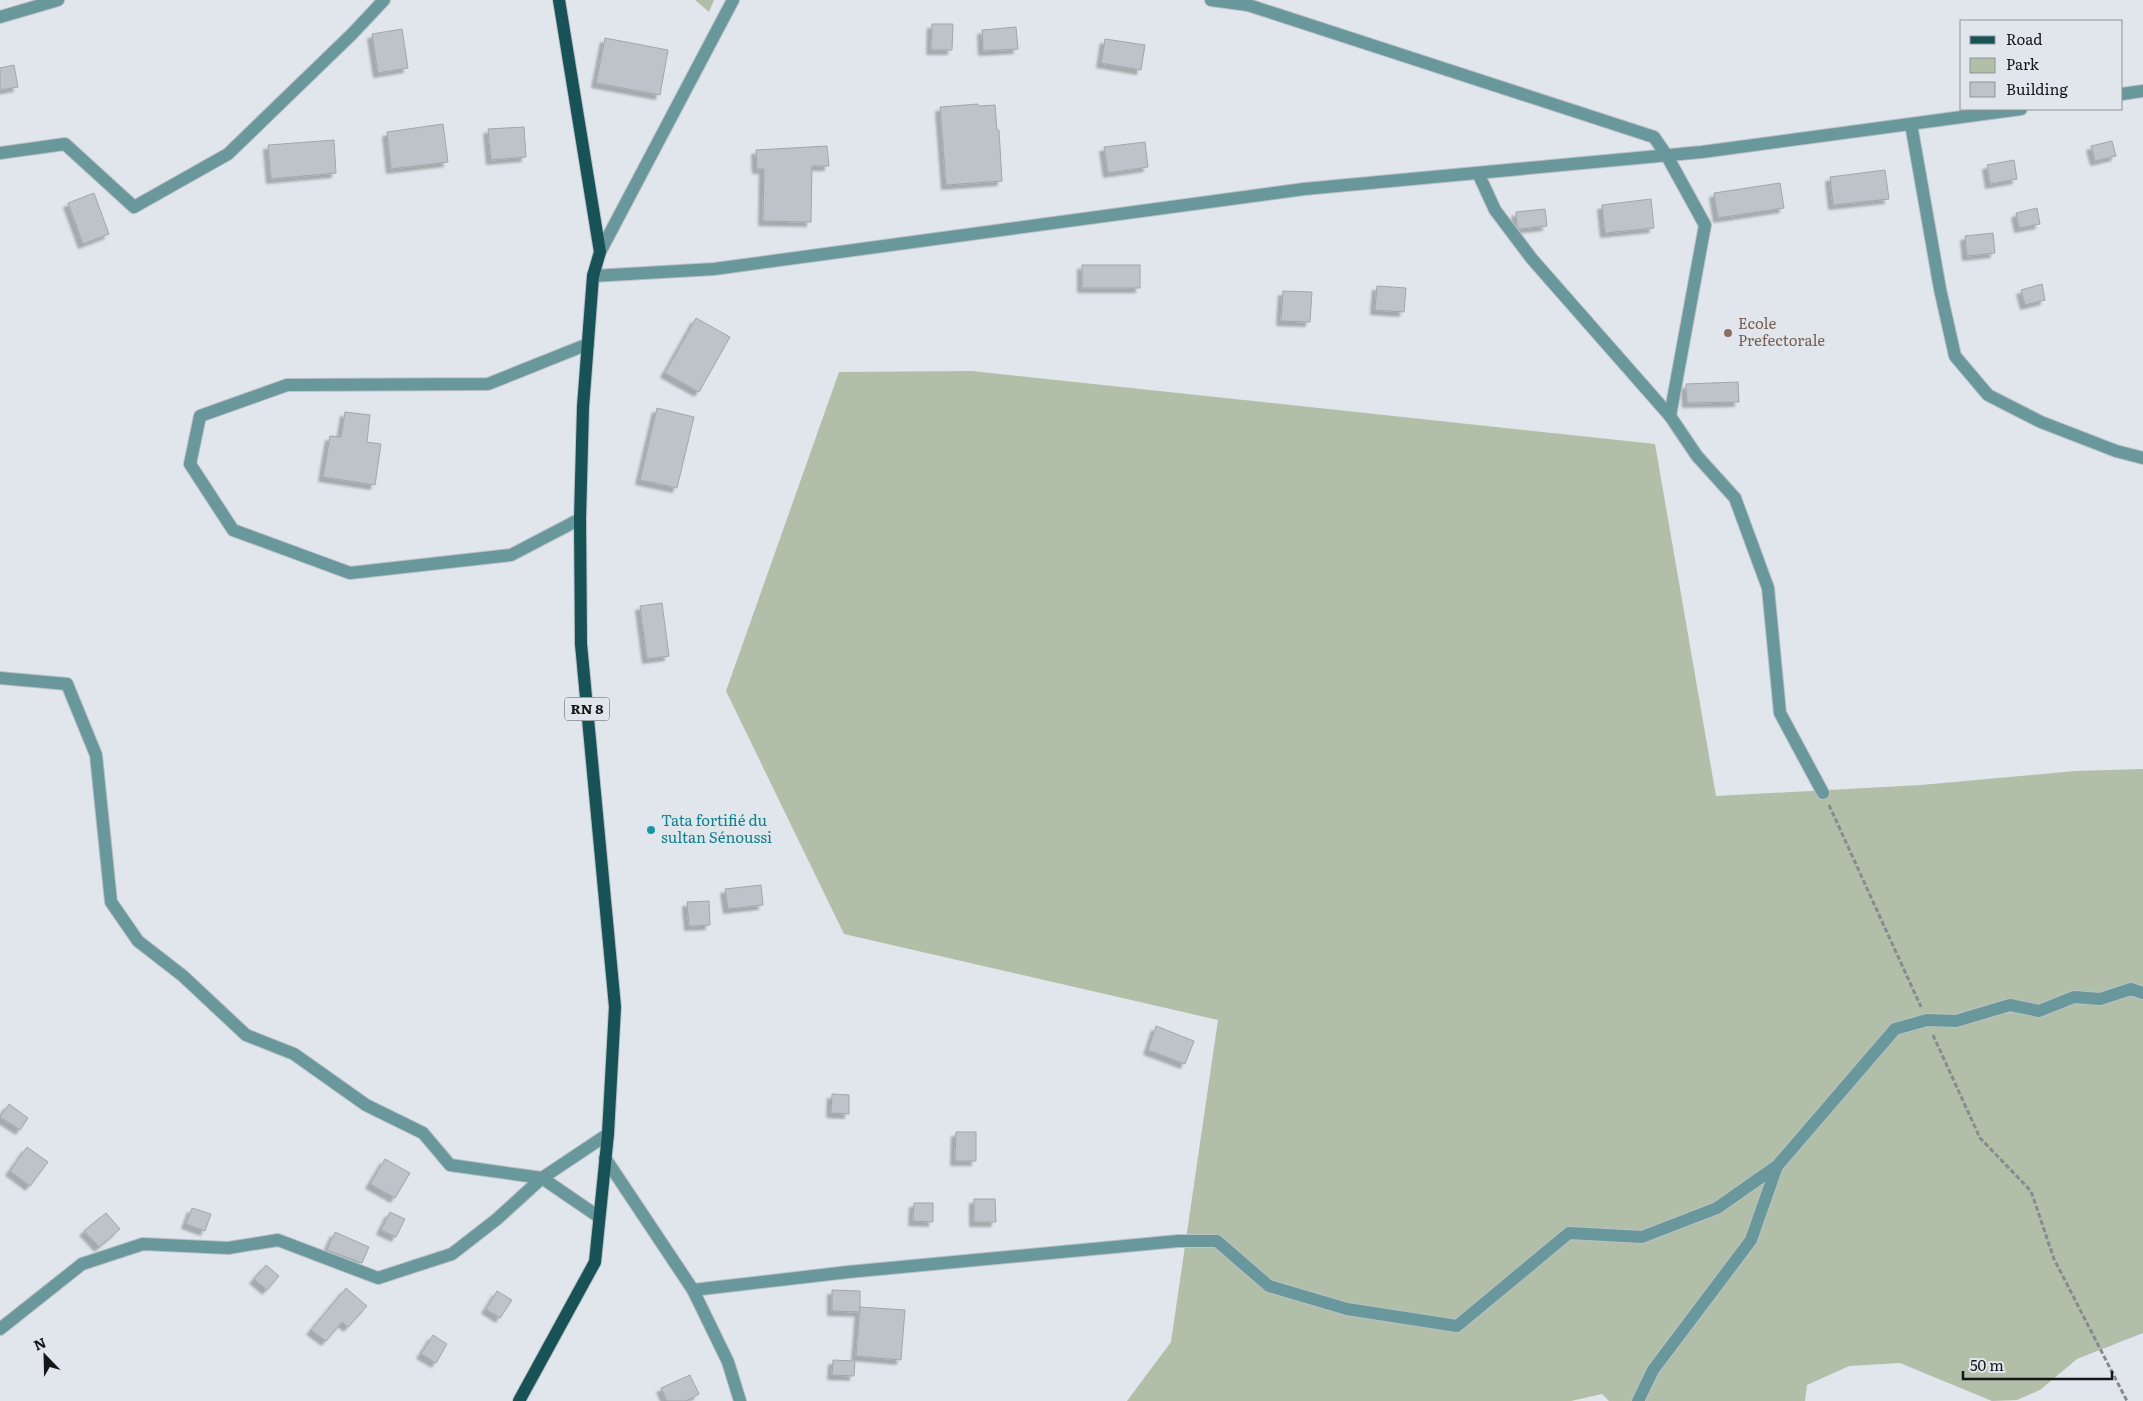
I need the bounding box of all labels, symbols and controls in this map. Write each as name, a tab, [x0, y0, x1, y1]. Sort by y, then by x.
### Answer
legend	[1960, 20, 2123, 110]
text: Road	[2006, 27, 2042, 50]
text: Park	[2006, 52, 2040, 75]
text: Building	[2006, 77, 2068, 100]
place label: Ecole Prefectorale	[1738, 311, 1825, 351]
marker: Ecole Prefectorale	[1722, 327, 1734, 339]
road number: RN 8	[564, 698, 610, 721]
place label: Tata fortifié du sultan Sénoussi	[661, 808, 772, 848]
marker: Tata fortifié du sultan Sénoussi	[645, 824, 657, 836]
north arrow	[20, 1331, 70, 1381]
text: N	[30, 1332, 49, 1355]
scale bar	[1963, 1348, 2112, 1380]
text: 50 m	[1970, 1353, 2004, 1376]

